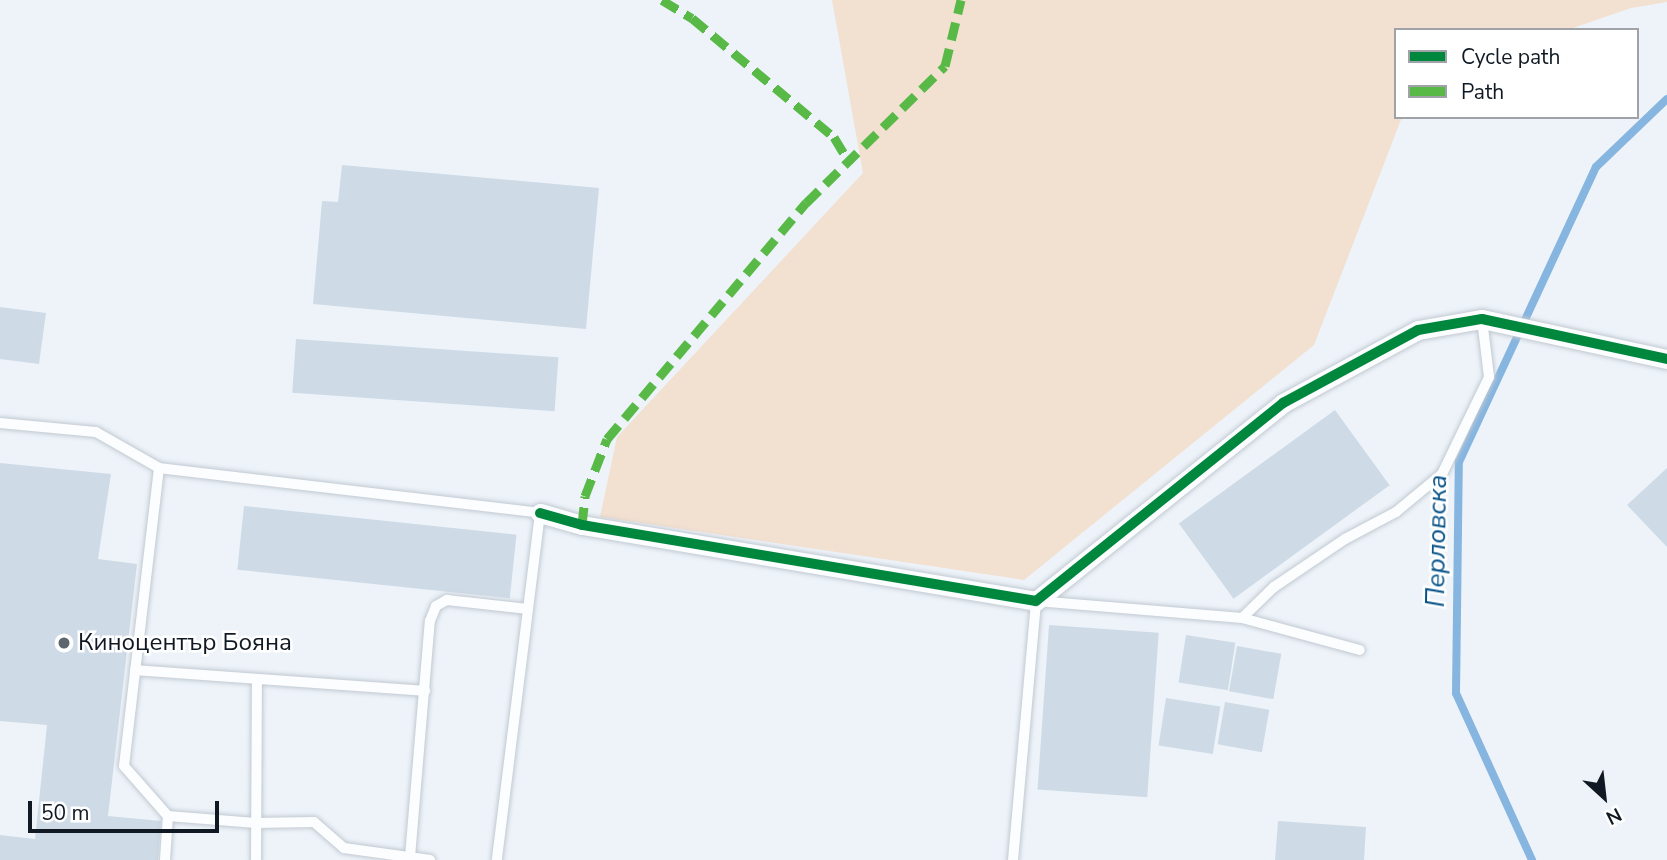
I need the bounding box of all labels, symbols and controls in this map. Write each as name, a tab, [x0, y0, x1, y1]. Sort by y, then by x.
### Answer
legend	[1394, 28, 1639, 119]
text: Cycle path	[1461, 43, 1560, 71]
text: Path	[1461, 78, 1504, 106]
water label: Перловска	[1420, 474, 1454, 608]
place label: Киноцентър Бояна	[78, 629, 292, 657]
marker: Киноцентър Бояна	[56, 635, 72, 651]
north arrow	[1569, 762, 1639, 832]
scale bar	[32, 786, 222, 830]
text: 50 m	[41, 799, 90, 827]
text: N	[1601, 801, 1626, 831]

